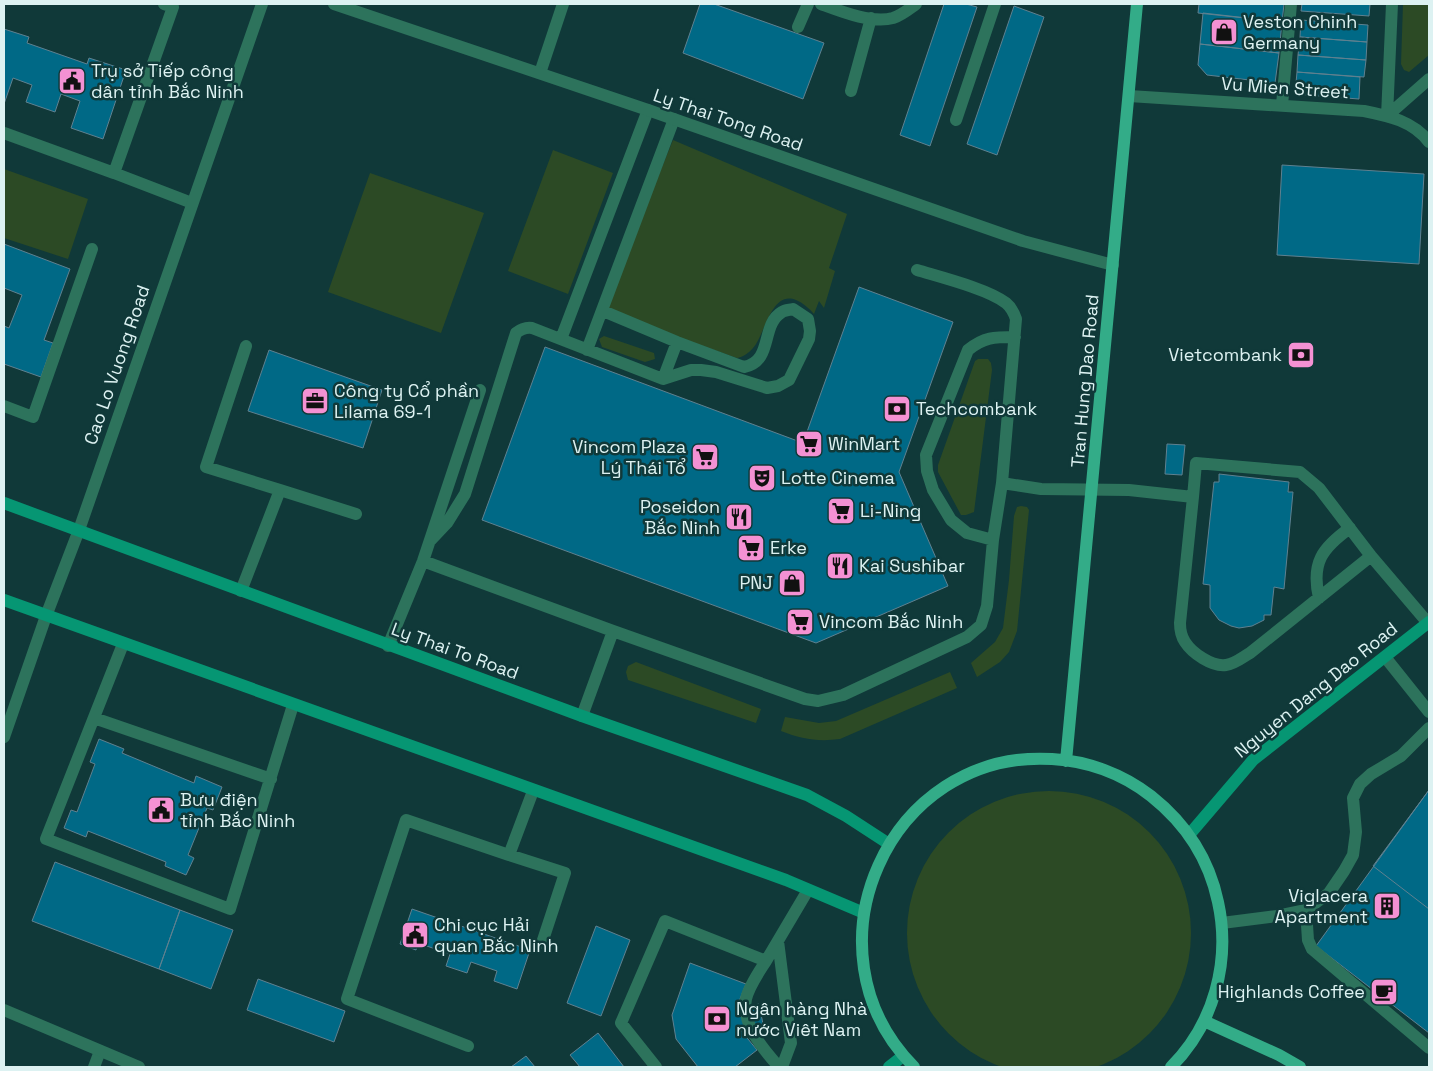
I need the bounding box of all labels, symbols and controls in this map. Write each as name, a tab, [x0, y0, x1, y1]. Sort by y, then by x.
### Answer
place label: Veston Chinh Germany	[1243, 10, 1357, 54]
shop icon: Veston Chinh Germany	[1209, 17, 1239, 47]
place label: Trụ sở Tiếp công dân tỉnh Bắc Ninh	[91, 59, 244, 103]
public building icon: Trụ sở Tiếp công dân tỉnh Bắc Ninh	[57, 66, 87, 96]
street label: Vu Mien Street	[1220, 72, 1350, 103]
street label: Ly Thai Tong Road	[650, 83, 806, 156]
street label: Cao Lo Vuong Road	[78, 282, 155, 448]
street label: Tran Hung Dao Road	[1065, 293, 1104, 468]
bank icon: Vietcombank	[1286, 340, 1316, 370]
place label: Vietcombank	[1168, 343, 1282, 366]
place label: Công ty Cổ phần Lilama 69-1	[334, 379, 479, 423]
office icon: Công ty Cổ phần Lilama 69-1	[300, 386, 330, 416]
bank icon: Techcombank	[882, 394, 912, 424]
place label: Techcombank	[916, 397, 1038, 420]
supermarket icon: WinMart	[794, 429, 824, 459]
place label: WinMart	[828, 432, 900, 455]
place label: Vincom Plaza Lý Thái Tổ	[572, 435, 686, 479]
supermarket icon: Vincom Plaza Lý Thái Tổ	[690, 442, 720, 472]
theatre icon: Lotte Cinema	[747, 463, 777, 493]
place label: Lotte Cinema	[781, 466, 895, 489]
place label: Poseidon Bắc Ninh	[640, 495, 720, 539]
supermarket icon: Li-Ning	[826, 496, 856, 526]
place label: Li-Ning	[860, 499, 921, 522]
restaurant icon: Poseidon Bắc Ninh	[724, 502, 754, 532]
supermarket icon: Erke	[736, 533, 766, 563]
place label: Erke	[770, 536, 807, 559]
restaurant icon: Kai Sushibar	[825, 551, 855, 581]
place label: Kai Sushibar	[859, 554, 965, 577]
shop icon: PNJ	[777, 568, 807, 598]
place label: PNJ	[740, 571, 773, 594]
supermarket icon: Vincom Bắc Ninh	[785, 607, 815, 637]
place label: Vincom Bắc Ninh	[819, 610, 963, 633]
street label: Ly Thai To Road	[388, 617, 522, 684]
street label: Nguyen Dang Dao Road	[1229, 617, 1402, 763]
place label: Bưu điện tỉnh Bắc Ninh	[180, 788, 295, 832]
public building icon: Bưu điện tỉnh Bắc Ninh	[146, 795, 176, 825]
place label: Viglacera Apartment	[1274, 884, 1368, 928]
building icon: Viglacera Apartment	[1372, 891, 1402, 921]
place label: Chi cục Hải quan Bắc Ninh	[434, 913, 558, 957]
public building icon: Chi cục Hải quan Bắc Ninh	[400, 920, 430, 950]
cafe icon: Highlands Coffee	[1369, 977, 1399, 1007]
place label: Highlands Coffee	[1218, 980, 1365, 1003]
place label: Ngân hàng Nhà nước Viêt Nam	[736, 997, 867, 1041]
bank icon: Ngân hàng Nhà nước Viêt Nam	[702, 1004, 732, 1034]

